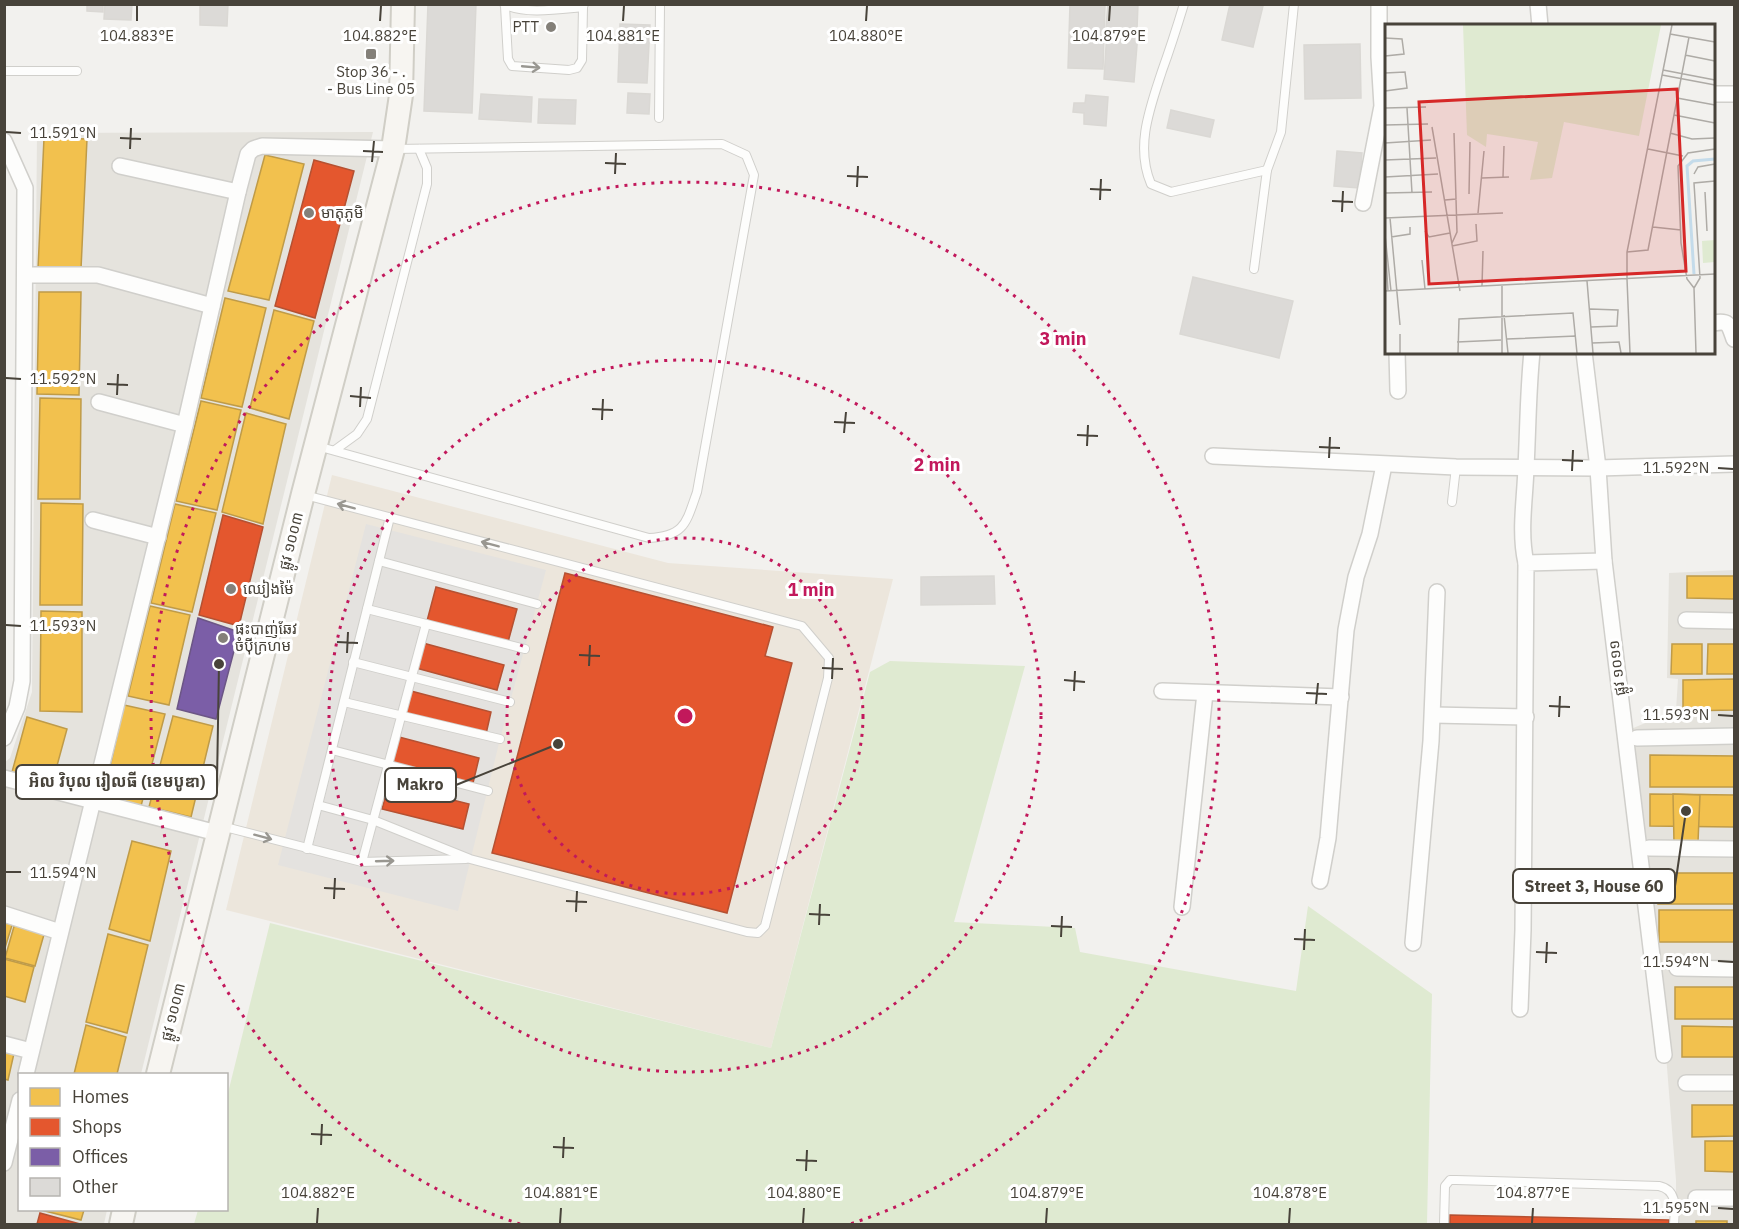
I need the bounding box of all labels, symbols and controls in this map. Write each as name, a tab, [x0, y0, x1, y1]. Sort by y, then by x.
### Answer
place label: PTT	[512, 17, 539, 36]
marker: PTT	[544, 20, 558, 34]
inset map	[1385, 24, 1715, 354]
text: 104.883°E	[100, 26, 174, 45]
text: 104.882°E	[343, 26, 417, 45]
text: 104.881°E	[586, 26, 660, 45]
text: 104.880°E	[829, 26, 903, 45]
text: 104.879°E	[1072, 26, 1146, 45]
marker: Stop 36 - . - Bus Line 05	[364, 47, 378, 61]
place label: Stop 36 - . - Bus Line 05	[327, 62, 415, 98]
one-way arrow	[520, 62, 540, 73]
text: 11.591°N	[30, 123, 96, 142]
place label: មាតុភូមិ	[321, 203, 363, 222]
marker: មាតុភូមិ	[302, 206, 316, 220]
text: 3 min	[1039, 327, 1087, 350]
text: 11.592°N	[30, 369, 96, 388]
text: 2 min	[913, 453, 961, 476]
text: 11.592°N	[1643, 458, 1709, 477]
one-way arrow	[337, 499, 356, 511]
street label: ផ្លូវ ១០០៣	[274, 510, 311, 573]
one-way arrow	[480, 538, 499, 549]
text: 1 min	[787, 578, 835, 601]
place label: ឈៀងម៉ៃ	[243, 579, 294, 598]
marker: ឈៀងម៉ៃ	[224, 582, 238, 596]
text: 11.593°N	[30, 616, 96, 635]
place label: ផ្ទះបាញ់ឆែវ ចំប៉ីក្រហម	[235, 619, 297, 655]
marker: ផ្ទះបាញ់ឆែវ ចំប៉ីក្រហម	[216, 631, 230, 645]
street label: ផ្លូវ ១០១១	[1604, 639, 1634, 697]
text: 11.593°N	[1643, 705, 1709, 724]
centre of rings	[675, 706, 695, 726]
callout: អិល វិបុល រៀលធី (ខេមបូឌា)	[16, 765, 217, 799]
callout: Makro	[385, 768, 456, 802]
text: អិល វិបុល រៀលធី (ខេមបូឌា)	[29, 771, 205, 792]
text: Makro	[397, 774, 443, 794]
one-way arrow	[253, 832, 272, 844]
one-way arrow	[375, 856, 395, 867]
text: 11.594°N	[30, 863, 96, 882]
callout: Street 3, House 60	[1513, 869, 1675, 903]
text: Street 3, House 60	[1525, 876, 1664, 896]
text: 11.594°N	[1643, 952, 1709, 971]
street label: ផ្លូវ ១០០៣	[156, 981, 193, 1044]
legend	[18, 1073, 228, 1211]
text: Homes	[72, 1085, 129, 1108]
text: Shops	[72, 1115, 122, 1138]
text: Offices	[72, 1145, 128, 1168]
text: Other	[72, 1175, 118, 1198]
text: 104.882°E	[281, 1183, 355, 1202]
text: 104.881°E	[524, 1183, 598, 1202]
text: 104.880°E	[767, 1183, 841, 1202]
text: 104.879°E	[1010, 1183, 1084, 1202]
text: 104.878°E	[1253, 1183, 1327, 1202]
text: 104.877°E	[1496, 1183, 1570, 1202]
text: 11.595°N	[1643, 1198, 1709, 1217]

